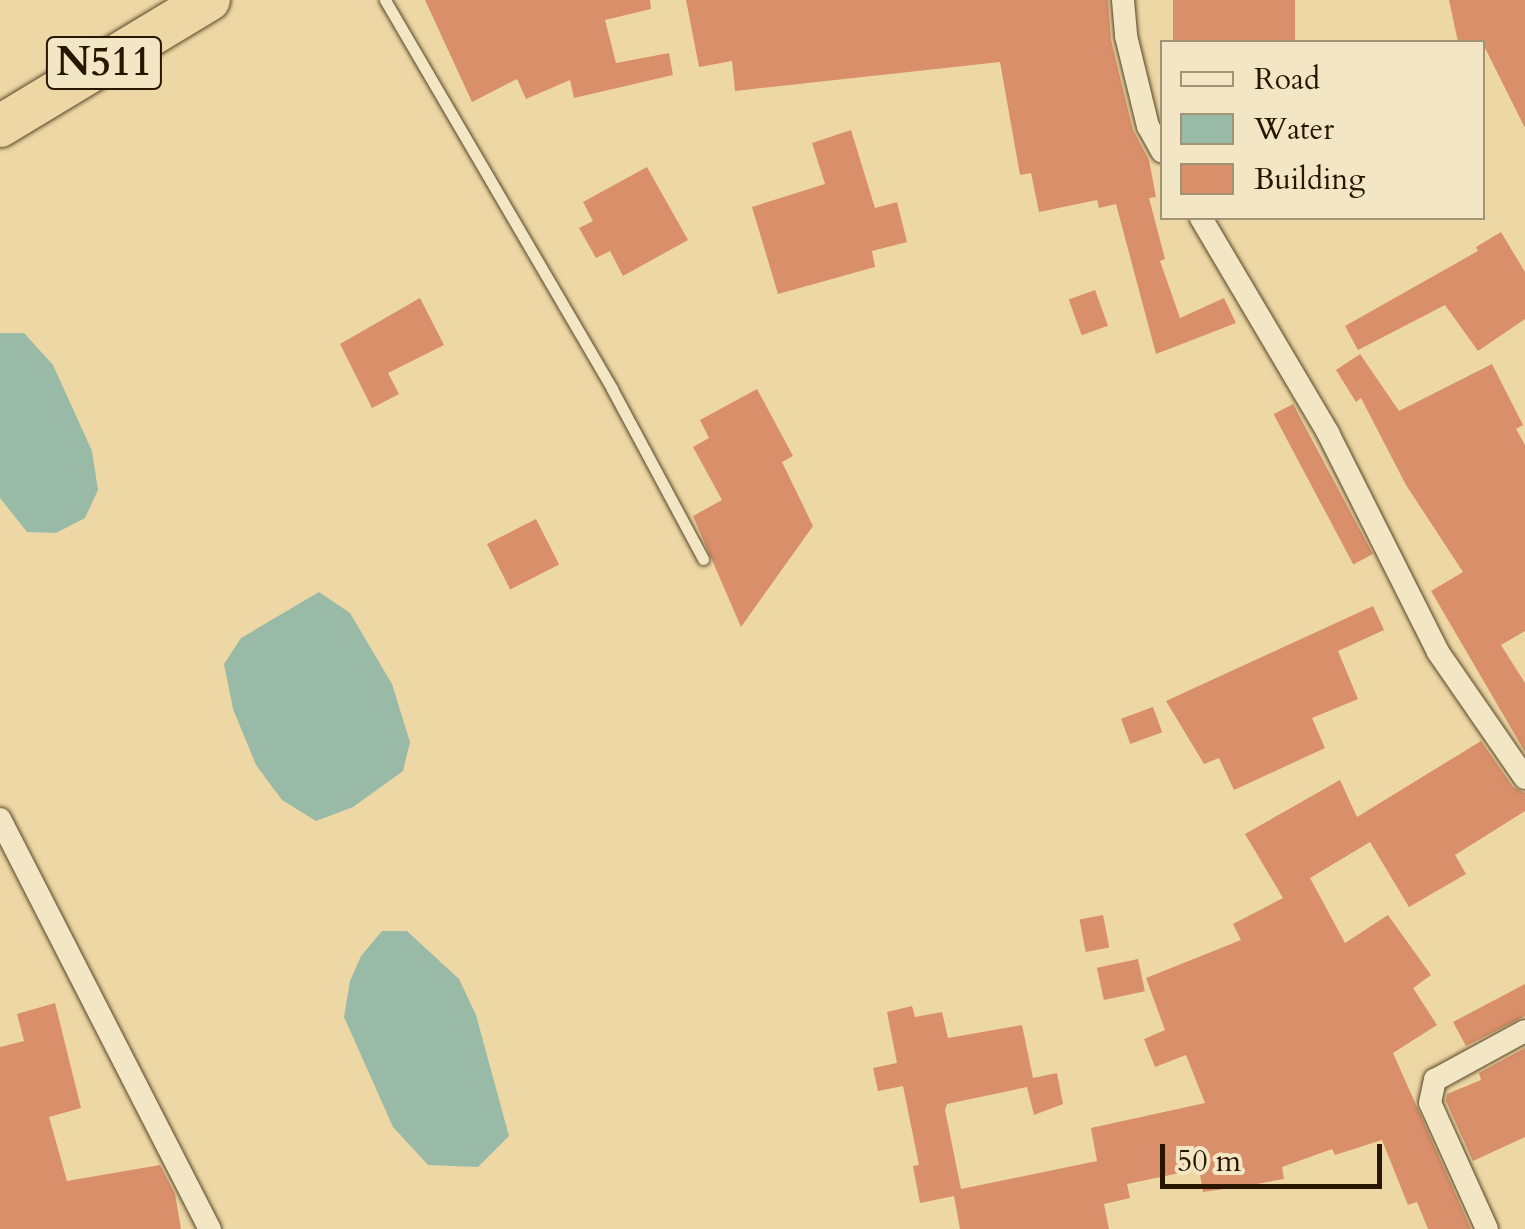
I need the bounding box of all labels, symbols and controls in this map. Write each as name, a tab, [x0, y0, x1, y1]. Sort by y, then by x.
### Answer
road number: N511	[44, 28, 164, 98]
legend	[1160, 40, 1485, 220]
text: Road	[1254, 59, 1320, 100]
text: Water	[1254, 109, 1334, 150]
text: Building	[1254, 159, 1365, 200]
scale bar	[1165, 1124, 1388, 1186]
text: 50 m	[1177, 1141, 1241, 1182]

